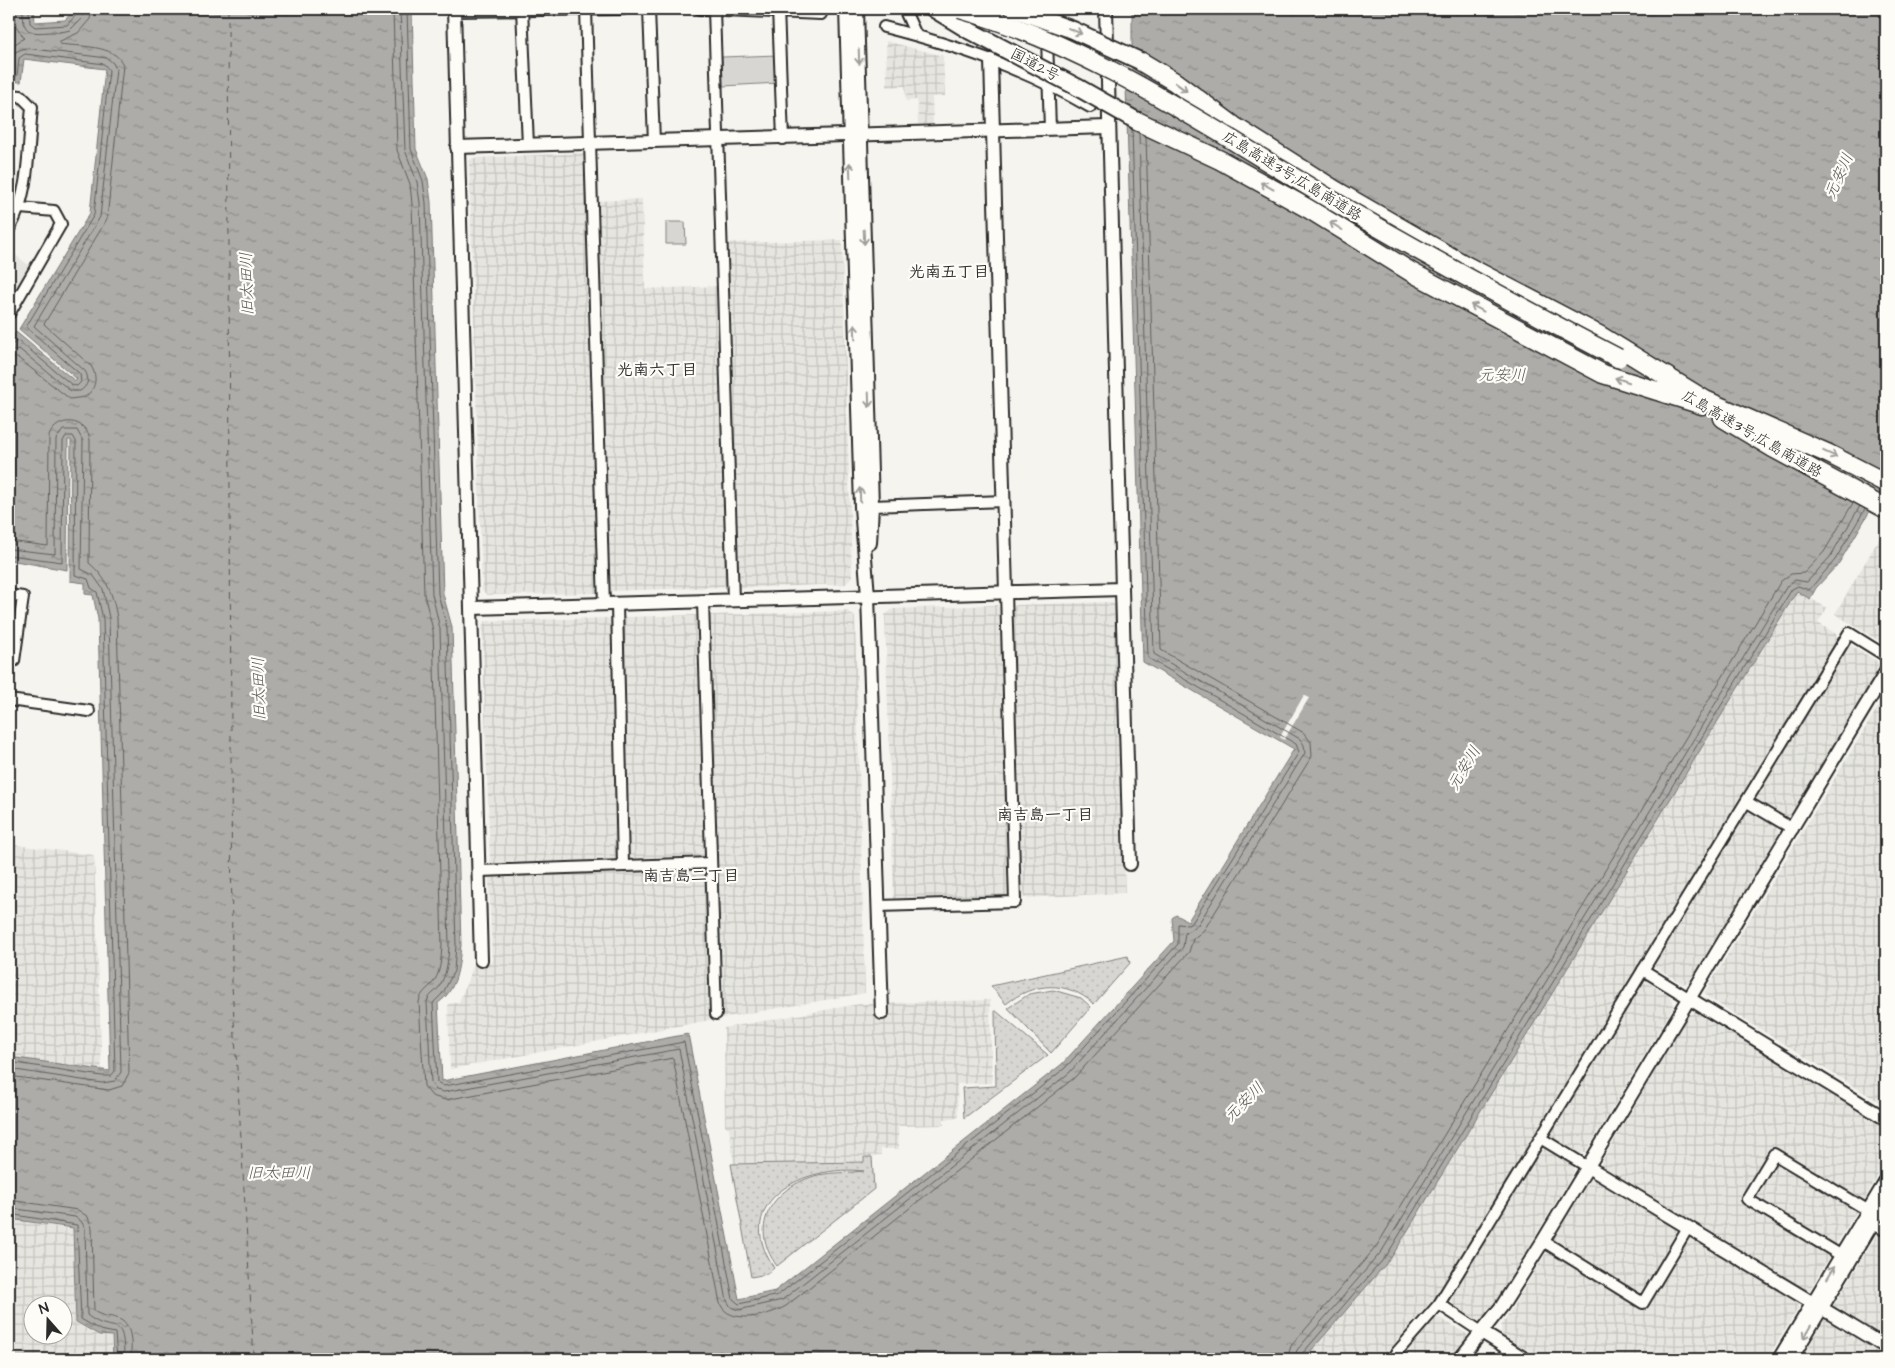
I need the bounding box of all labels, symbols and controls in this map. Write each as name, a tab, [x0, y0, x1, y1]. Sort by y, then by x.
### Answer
one-way arrow	[1067, 27, 1082, 37]
street label: 国道2号	[1006, 43, 1064, 87]
one-way arrow	[854, 49, 863, 65]
one-way arrow	[1174, 82, 1188, 92]
street label: 広島高速3号;広島南道路	[1218, 126, 1366, 226]
water label: 元安川	[1819, 150, 1859, 202]
one-way arrow	[846, 162, 855, 178]
one-way arrow	[1259, 181, 1274, 191]
one-way arrow	[1330, 220, 1344, 230]
one-way arrow	[859, 229, 869, 245]
water label: 旧太田川	[235, 252, 259, 316]
district label: 光南五丁目	[909, 261, 989, 283]
one-way arrow	[1470, 302, 1484, 312]
one-way arrow	[851, 325, 860, 341]
district label: 光南六丁目	[617, 359, 697, 381]
water label: 元安川	[1478, 364, 1526, 386]
one-way arrow	[1614, 374, 1630, 384]
street label: 広島高速3号;広島南道路	[1678, 385, 1826, 483]
one-way arrow	[864, 392, 874, 408]
one-way arrow	[1822, 450, 1837, 459]
one-way arrow	[856, 487, 865, 503]
water label: 旧太田川	[247, 657, 271, 721]
water label: 元安川	[1442, 742, 1486, 794]
district label: 南吉島一丁目	[997, 804, 1093, 826]
district label: 南吉島二丁目	[643, 865, 739, 887]
water label: 元安川	[1219, 1077, 1269, 1127]
water label: 旧太田川	[247, 1162, 311, 1184]
one-way arrow	[1827, 1266, 1837, 1280]
north arrow	[22, 1296, 72, 1346]
text: N	[36, 1298, 52, 1320]
one-way arrow	[1802, 1325, 1812, 1339]

